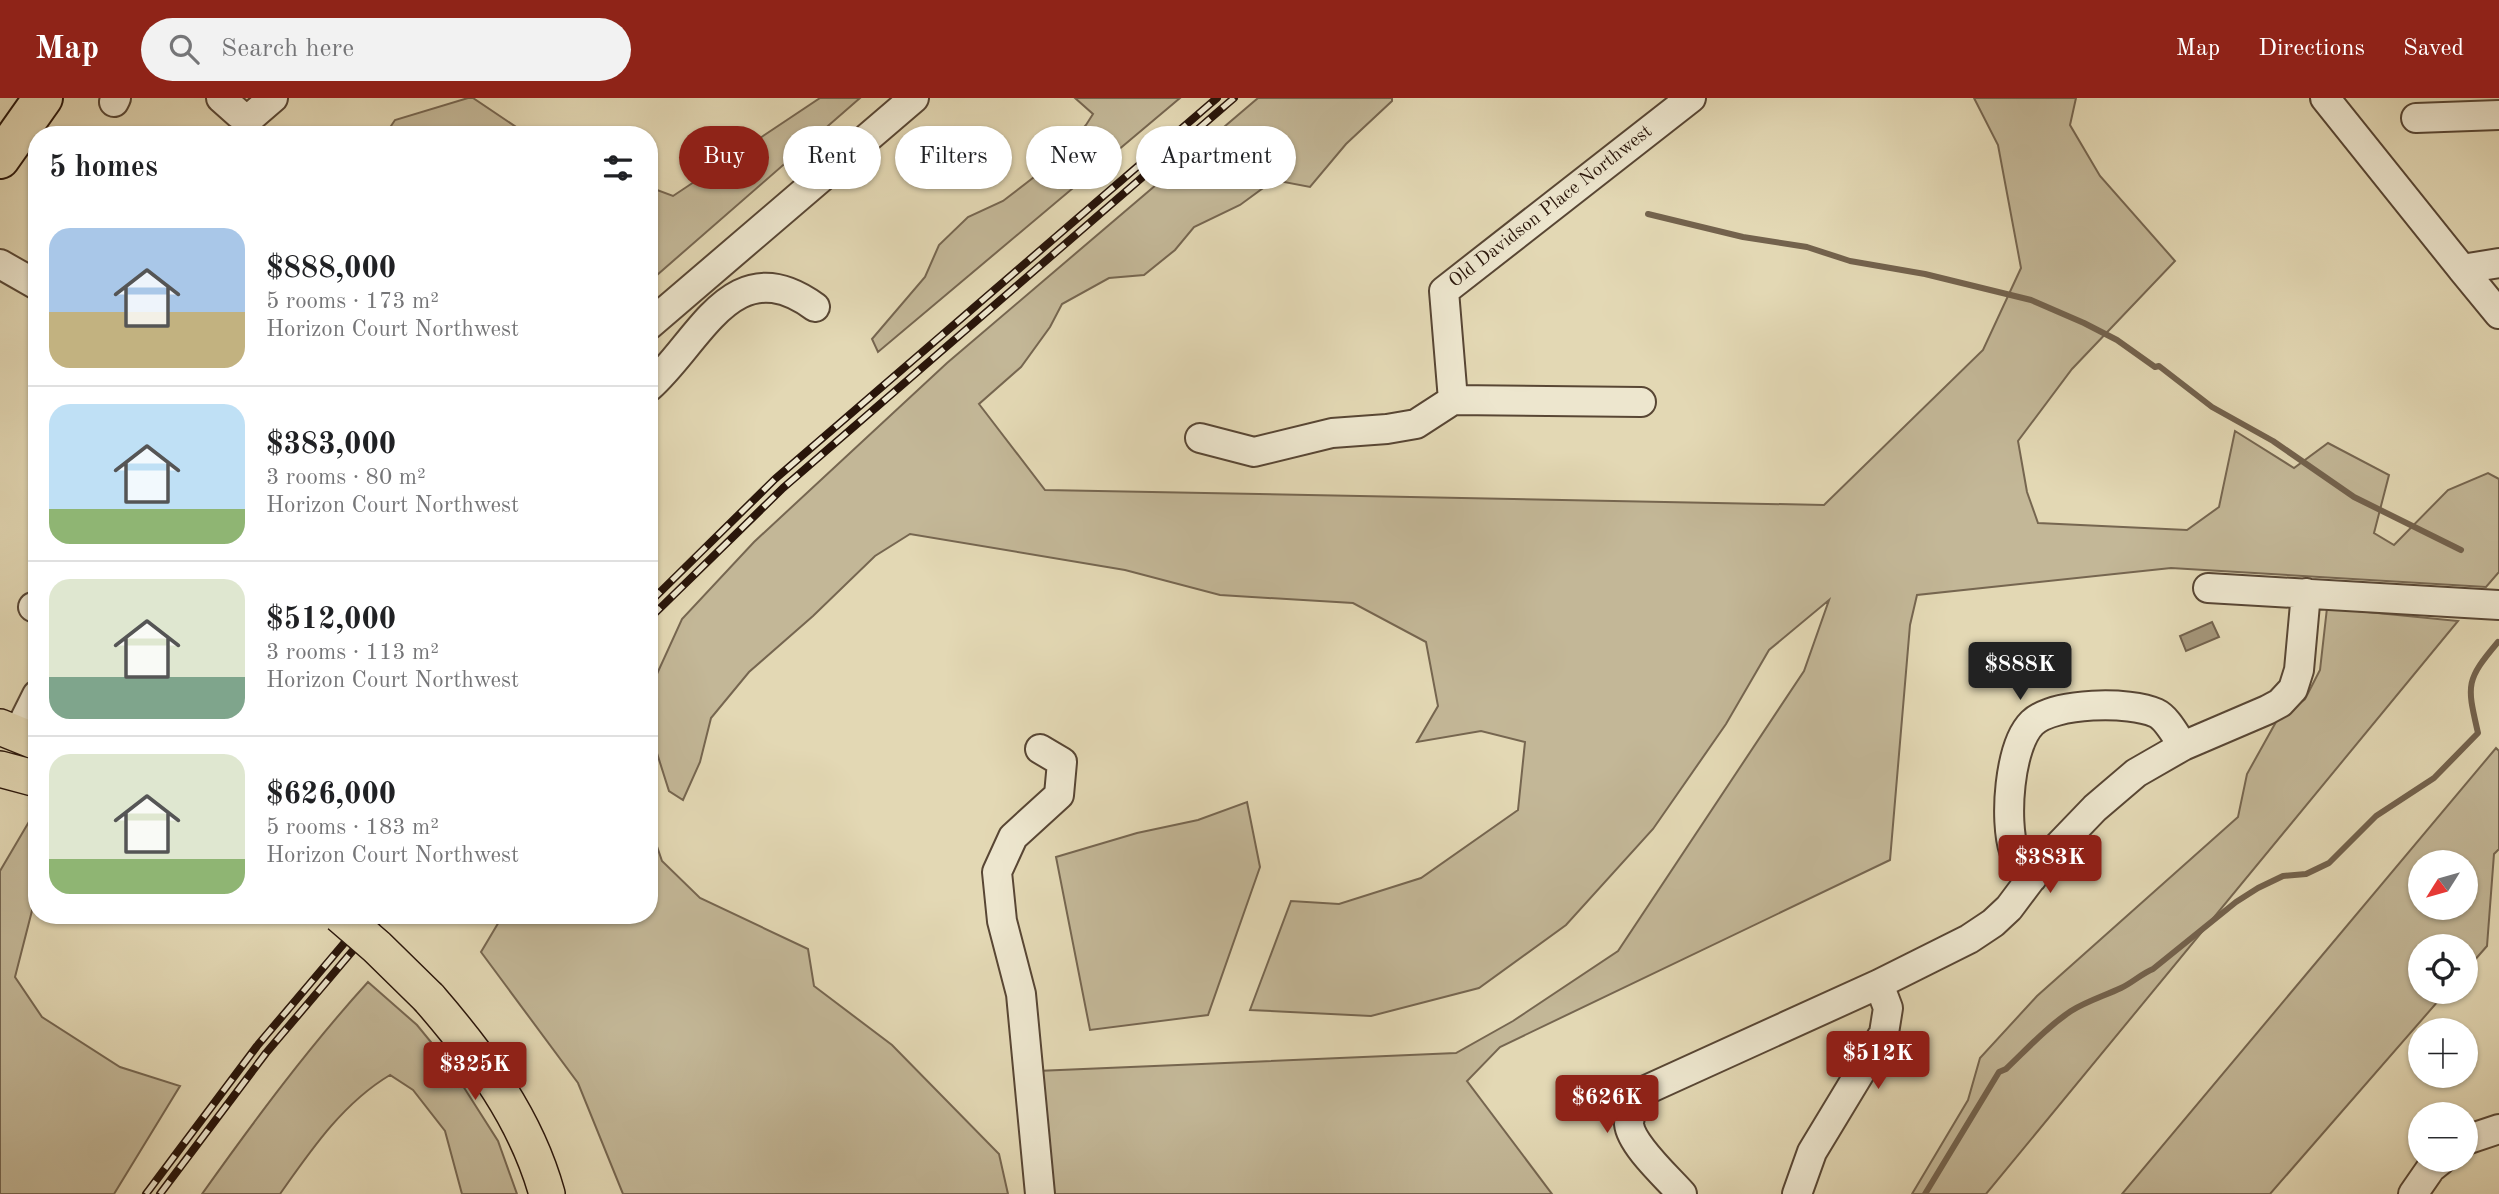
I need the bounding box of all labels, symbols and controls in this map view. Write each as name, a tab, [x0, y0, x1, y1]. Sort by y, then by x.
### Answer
search box	[141, 18, 631, 81]
icon: search	[165, 30, 203, 68]
text: Map	[35, 33, 99, 66]
text: Search here	[221, 36, 354, 62]
text: Map	[2176, 37, 2220, 61]
text: Directions	[2258, 37, 2365, 61]
text: Saved	[2403, 37, 2464, 61]
street label: Old Davidson Place Northwest	[1446, 122, 1656, 292]
chip: Buy	[679, 126, 769, 189]
chip: Rent	[783, 126, 881, 189]
chip: Filters	[895, 126, 1012, 189]
chip: New	[1026, 126, 1122, 189]
chip: Apartment	[1136, 126, 1296, 189]
icon: filters	[599, 149, 637, 187]
text: 5 homes	[49, 153, 158, 183]
text: $888,000	[266, 254, 396, 284]
icon: home	[105, 256, 189, 340]
text: 5 rooms · 173 m²	[266, 290, 439, 313]
text: Horizon Court Northwest	[266, 318, 519, 341]
text: $383,000	[266, 430, 396, 460]
icon: home	[105, 432, 189, 516]
text: 3 rooms · 80 m²	[266, 466, 426, 489]
text: Horizon Court Northwest	[266, 494, 519, 517]
text: $512,000	[266, 605, 396, 635]
icon: home	[105, 607, 189, 691]
text: 3 rooms · 113 m²	[266, 641, 439, 664]
pin: $888K	[1971, 642, 2069, 702]
text: $888K	[1984, 653, 2056, 676]
text: Horizon Court Northwest	[266, 669, 519, 692]
text: $626,000	[266, 780, 396, 810]
icon: home	[105, 782, 189, 866]
text: 5 rooms · 183 m²	[266, 816, 439, 839]
pin: $383K	[2001, 836, 2099, 895]
text: Horizon Court Northwest	[266, 844, 519, 867]
text: $383K	[2014, 846, 2086, 869]
north arrow	[2408, 850, 2478, 920]
map controls	[2408, 850, 2478, 1172]
button: locate	[2408, 934, 2478, 1004]
button: +	[2408, 1018, 2478, 1088]
pin: $512K	[1829, 1032, 1927, 1091]
pin: $325K	[426, 1042, 524, 1102]
text: $512K	[1842, 1042, 1914, 1065]
text: $325K	[439, 1053, 511, 1076]
pin: $626K	[1558, 1076, 1656, 1135]
text: $626K	[1571, 1086, 1643, 1109]
button: −	[2408, 1102, 2478, 1172]

